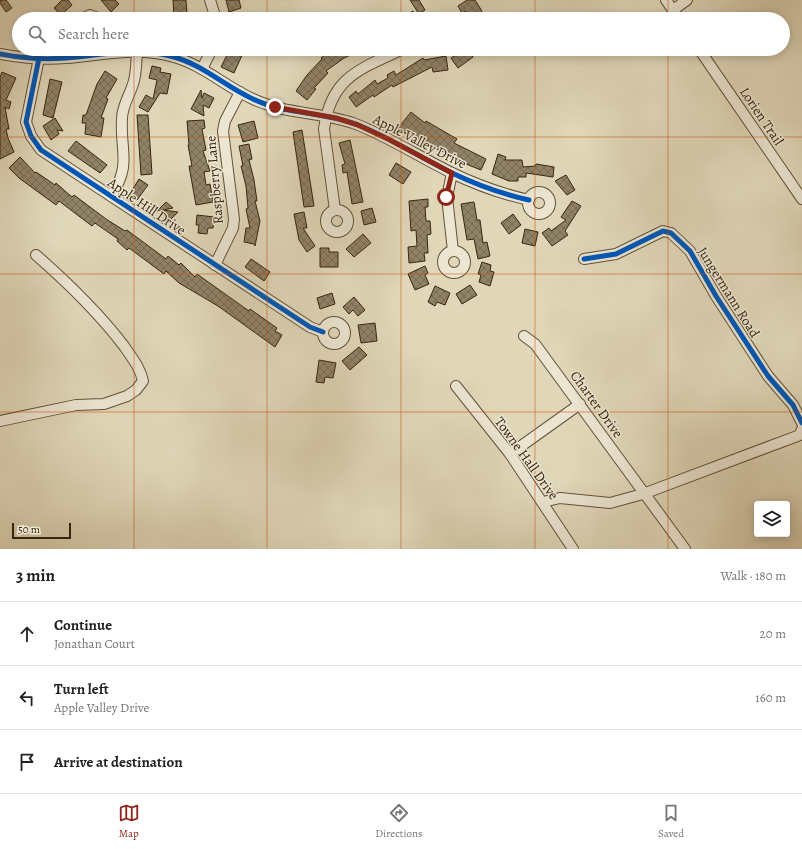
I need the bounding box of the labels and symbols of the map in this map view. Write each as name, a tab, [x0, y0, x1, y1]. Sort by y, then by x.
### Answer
street label: Lorien Trail	[735, 83, 788, 150]
route end	[266, 98, 284, 116]
street label: Apple Valley Drive	[369, 109, 470, 173]
street label: Raspberry Lane	[201, 135, 228, 225]
street label: Apple Hill Drive	[103, 173, 190, 240]
route start	[437, 188, 455, 206]
street label: Jungermann Road	[693, 243, 764, 342]
street label: Charter Drive	[566, 367, 627, 442]
street label: Towne Hall Drive	[490, 413, 563, 504]
scale bar	[12, 521, 71, 540]

